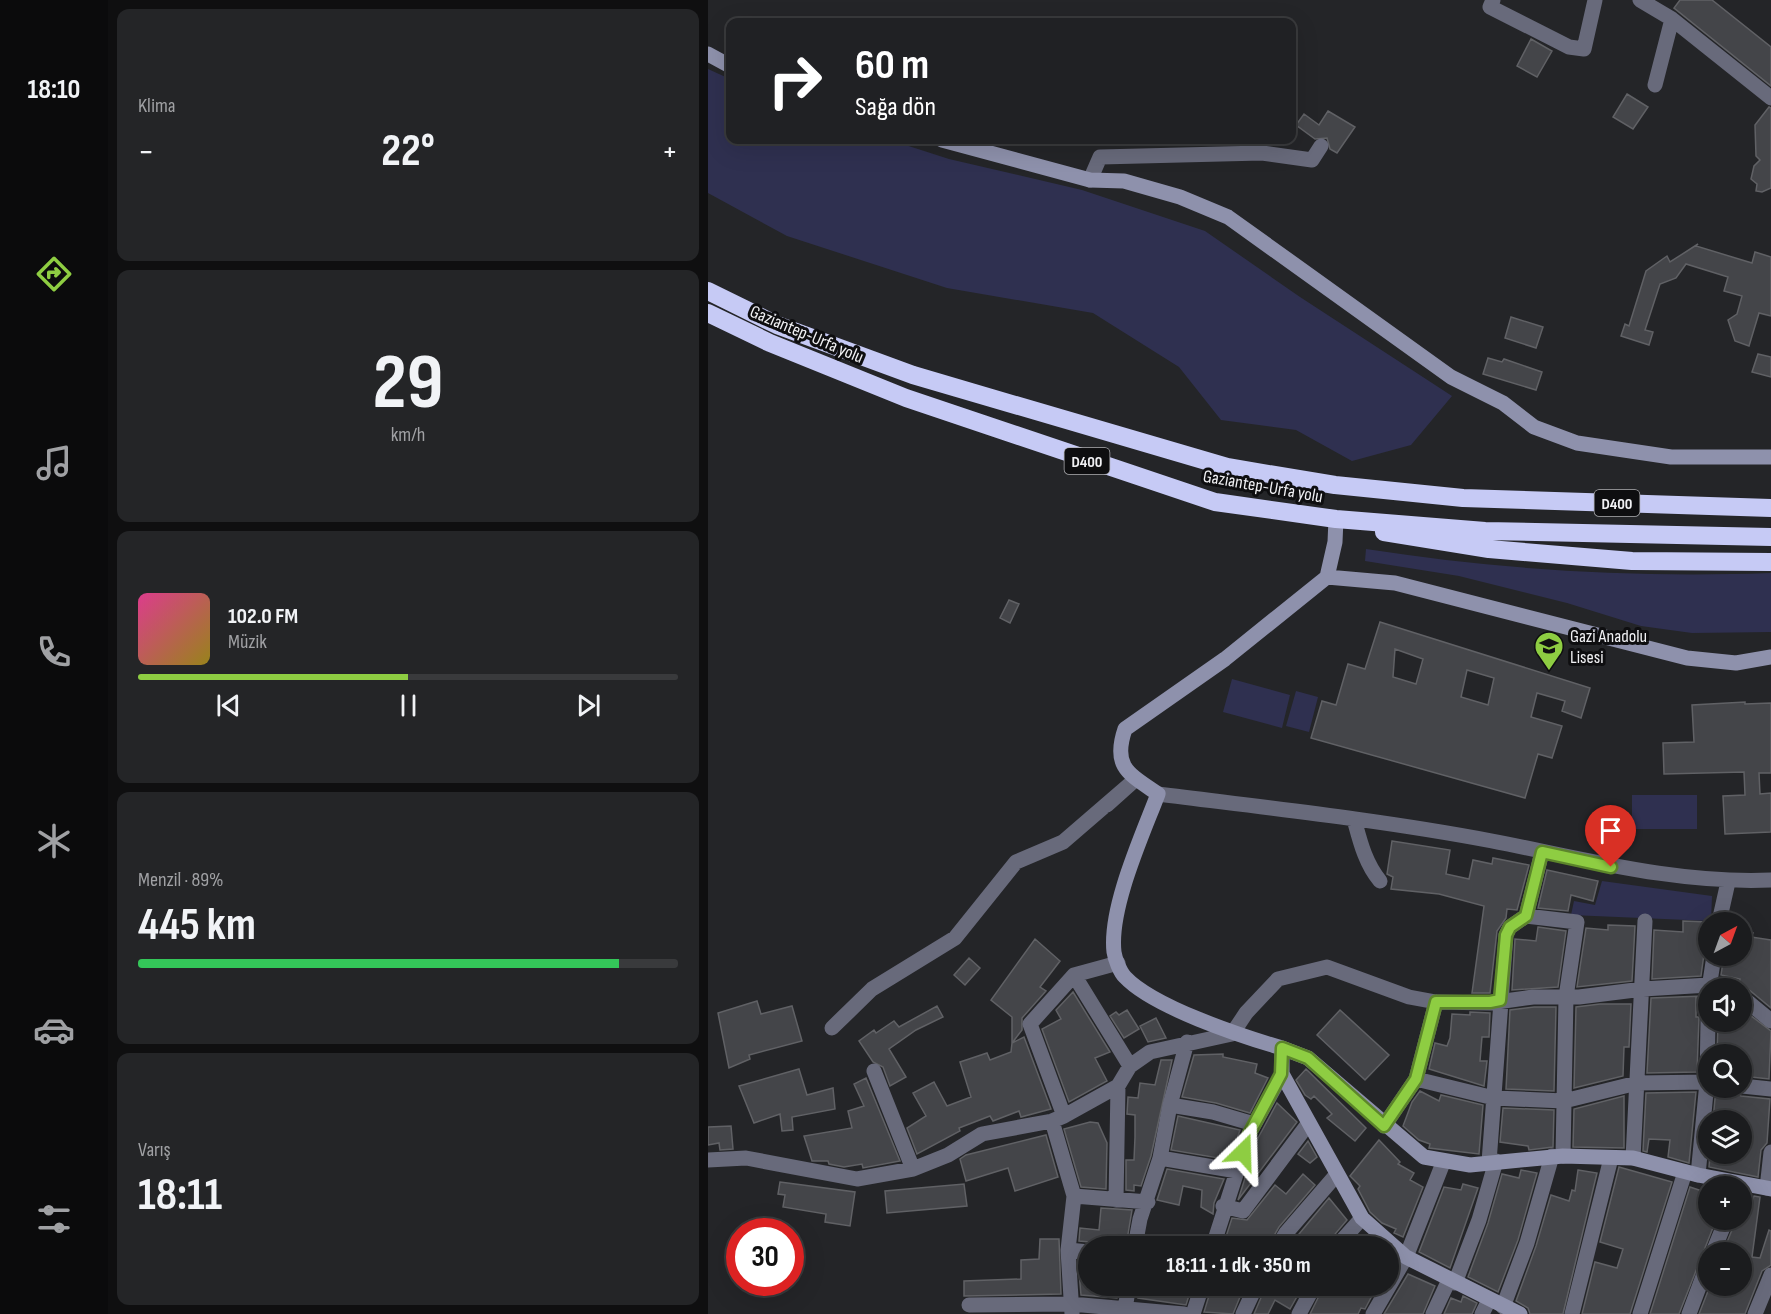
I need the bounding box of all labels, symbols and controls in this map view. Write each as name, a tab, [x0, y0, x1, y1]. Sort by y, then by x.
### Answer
text: 60 m	[855, 40, 929, 91]
icon: right	[756, 42, 834, 120]
text: 18:10	[28, 74, 80, 106]
text: Sağa dön	[855, 91, 936, 123]
text: Klima	[138, 94, 176, 118]
text: 22°	[381, 124, 435, 179]
text: −	[138, 132, 154, 172]
text: +	[662, 132, 678, 172]
icon: directions	[33, 253, 75, 295]
street label: Gaziantep-Urfa yolu	[747, 301, 867, 368]
text: 29	[372, 337, 444, 430]
text: km/h	[391, 423, 425, 447]
icon: music	[33, 442, 75, 484]
road number: D400	[1064, 448, 1109, 474]
street label: Gaziantep-Urfa yolu	[1201, 466, 1324, 507]
road number: D400	[1594, 490, 1640, 516]
text: 102.0 FM	[228, 603, 298, 630]
place label: Gazi Anadolu Lisesi	[1570, 626, 1647, 668]
text: Müzik	[228, 630, 267, 654]
school or university icon: Gazi Anadolu Lisesi	[1533, 630, 1565, 672]
icon: phone	[33, 631, 75, 673]
icon: previous	[212, 689, 245, 722]
icon: pause	[392, 689, 425, 722]
icon: next	[572, 689, 605, 722]
pin	[1585, 805, 1636, 867]
icon: arrive	[1594, 814, 1627, 847]
icon: climate	[33, 820, 75, 862]
text: Menzil · 89%	[138, 868, 224, 892]
text: 445 km	[138, 898, 256, 953]
north arrow	[1698, 912, 1752, 966]
map controls	[1698, 912, 1752, 1296]
button: sound	[1698, 978, 1752, 1032]
icon: car	[33, 1009, 75, 1051]
button: search	[1698, 1044, 1752, 1098]
button: layers	[1698, 1110, 1752, 1164]
position arrow	[1211, 1120, 1275, 1184]
text: Varış	[138, 1138, 171, 1162]
text: 18:11	[138, 1168, 222, 1223]
button: +	[1698, 1176, 1752, 1230]
icon: filters	[33, 1198, 75, 1240]
speed limit sign: 30	[726, 1218, 804, 1296]
button: −	[1698, 1242, 1752, 1296]
text: 18:11 · 1 dk · 350 m	[1166, 1252, 1311, 1279]

